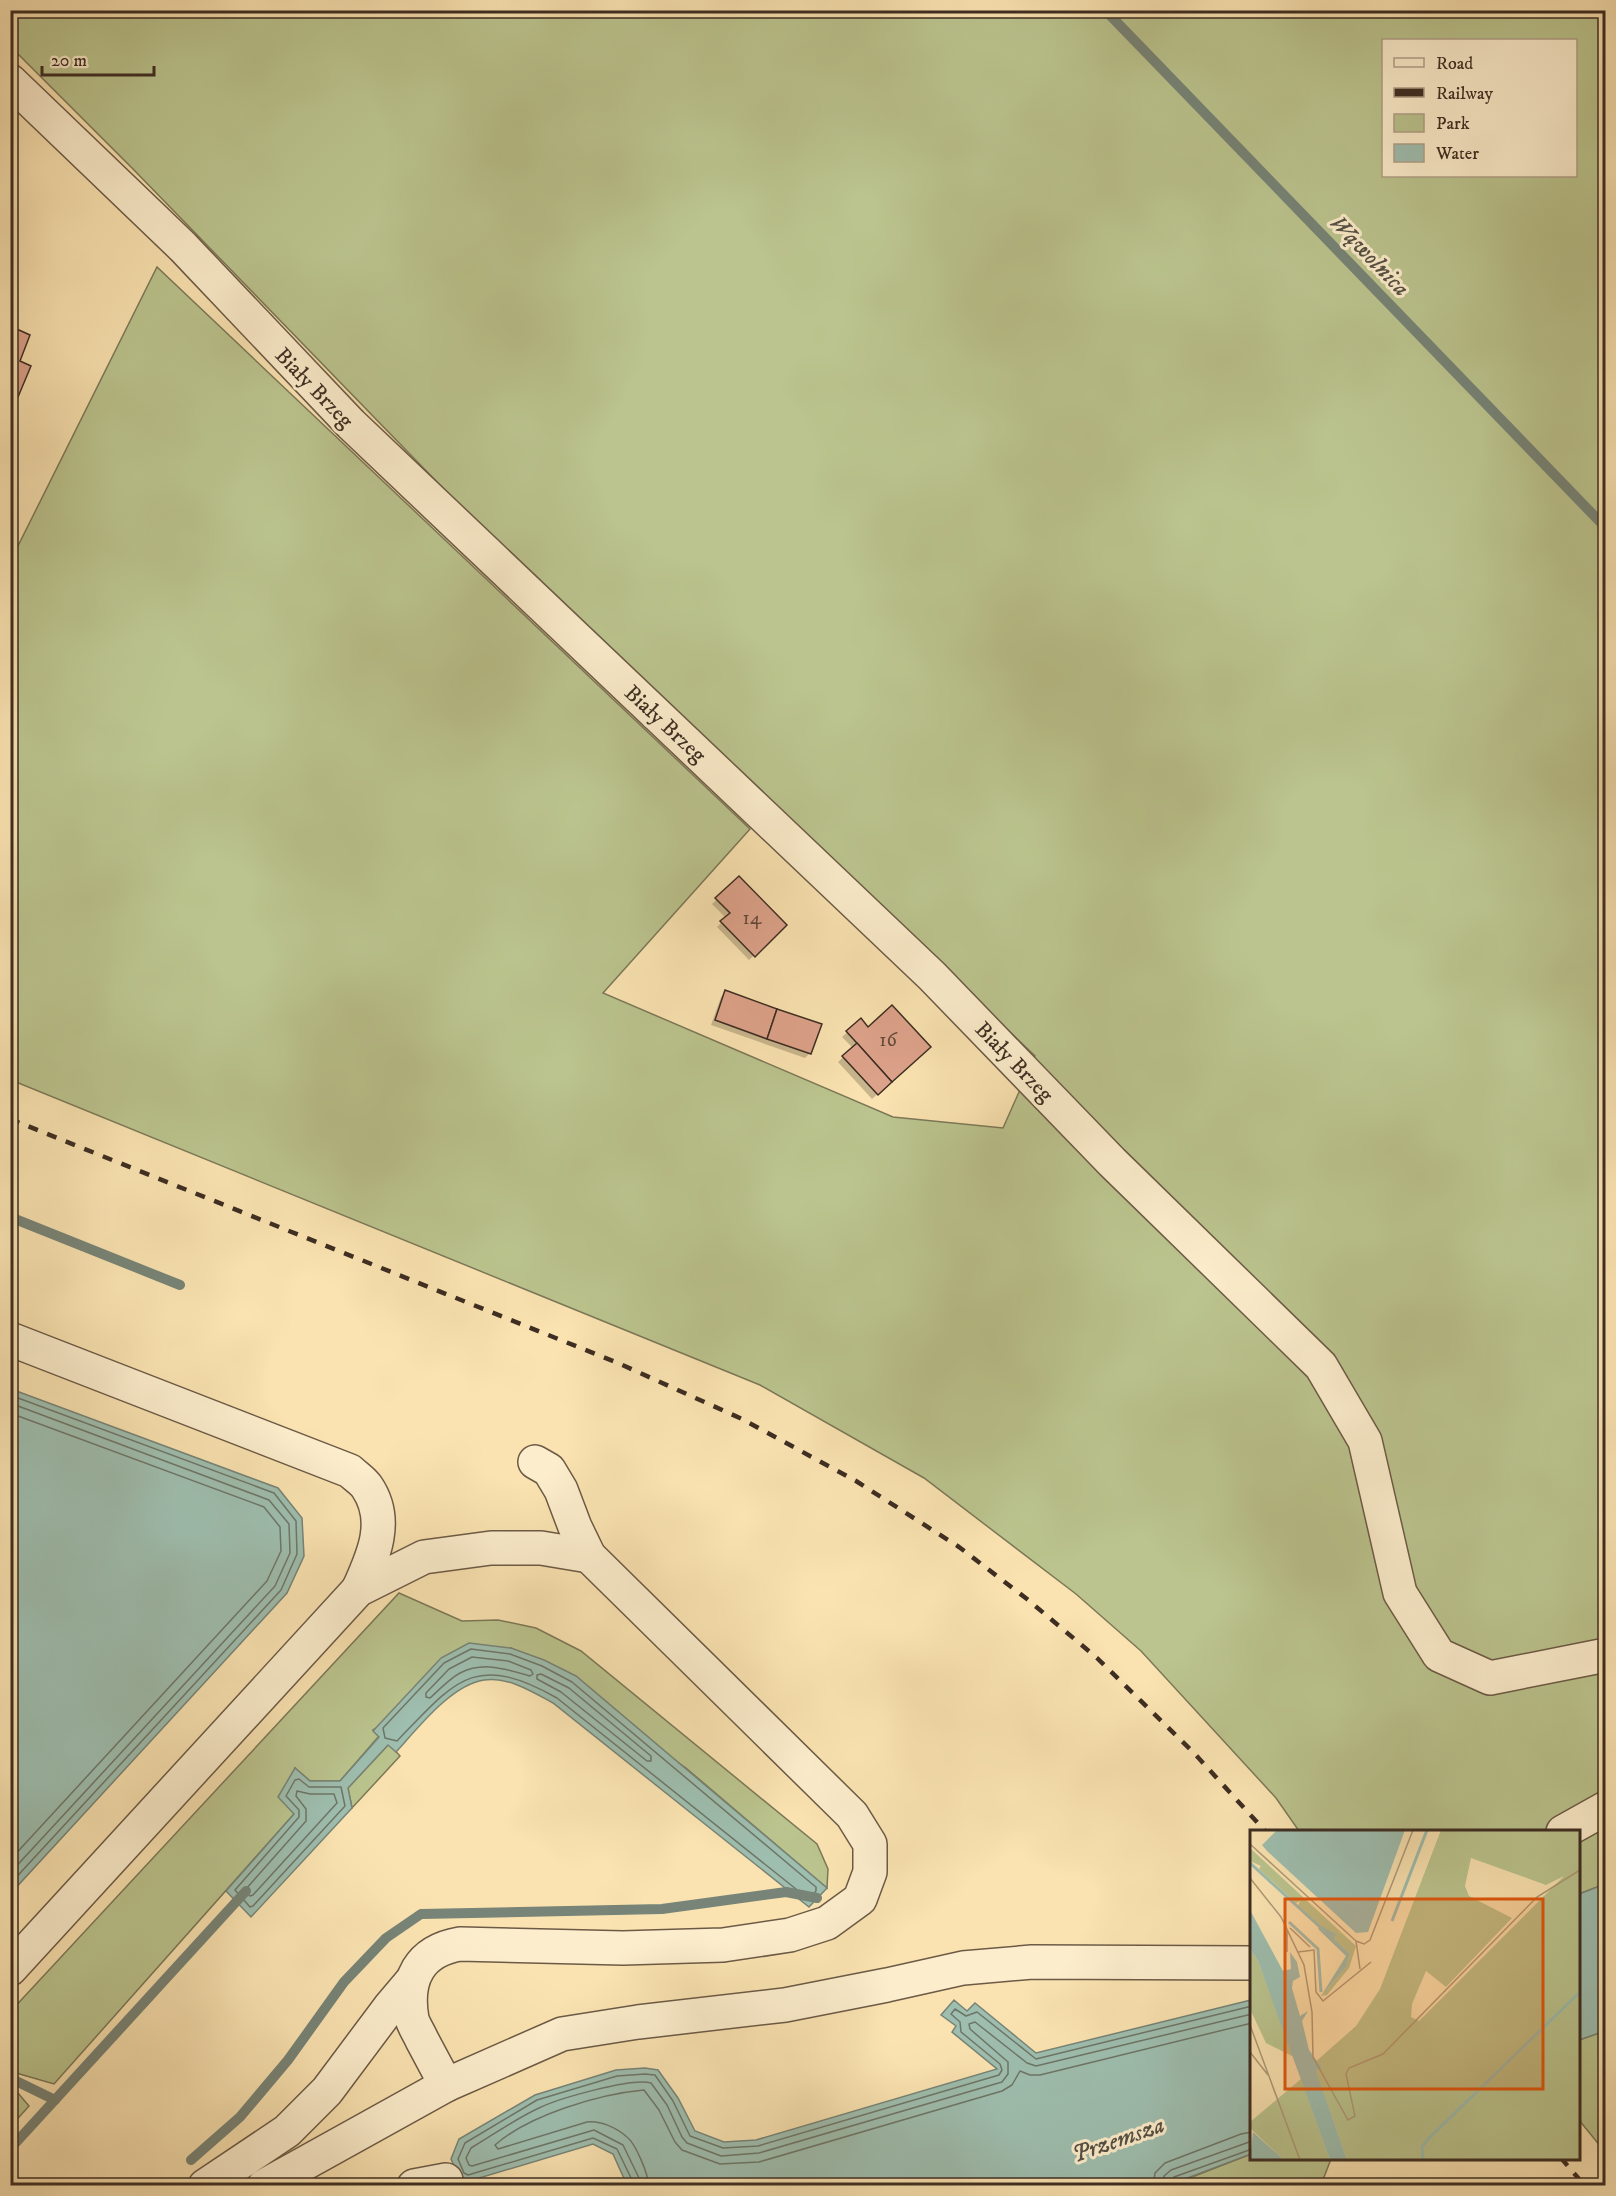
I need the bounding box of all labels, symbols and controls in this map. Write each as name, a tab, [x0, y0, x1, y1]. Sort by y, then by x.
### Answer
scale bar	[42, 39, 154, 77]
legend	[1382, 39, 1577, 177]
text: 20 m	[51, 50, 87, 72]
text: Road	[1436, 53, 1473, 75]
text: Railway	[1436, 83, 1494, 105]
text: Park	[1436, 113, 1470, 135]
text: Water	[1435, 143, 1479, 165]
water label: Wąwolnica	[1323, 208, 1416, 303]
street label: Biały Brzeg	[269, 342, 359, 434]
street label: Biały Brzeg	[619, 680, 712, 769]
house number: 14	[743, 906, 762, 931]
street label: Biały Brzeg	[969, 1016, 1059, 1108]
house number: 16	[879, 1028, 897, 1053]
inset map	[1250, 1830, 1580, 2160]
water label: Przemsza	[1068, 2110, 1169, 2170]

